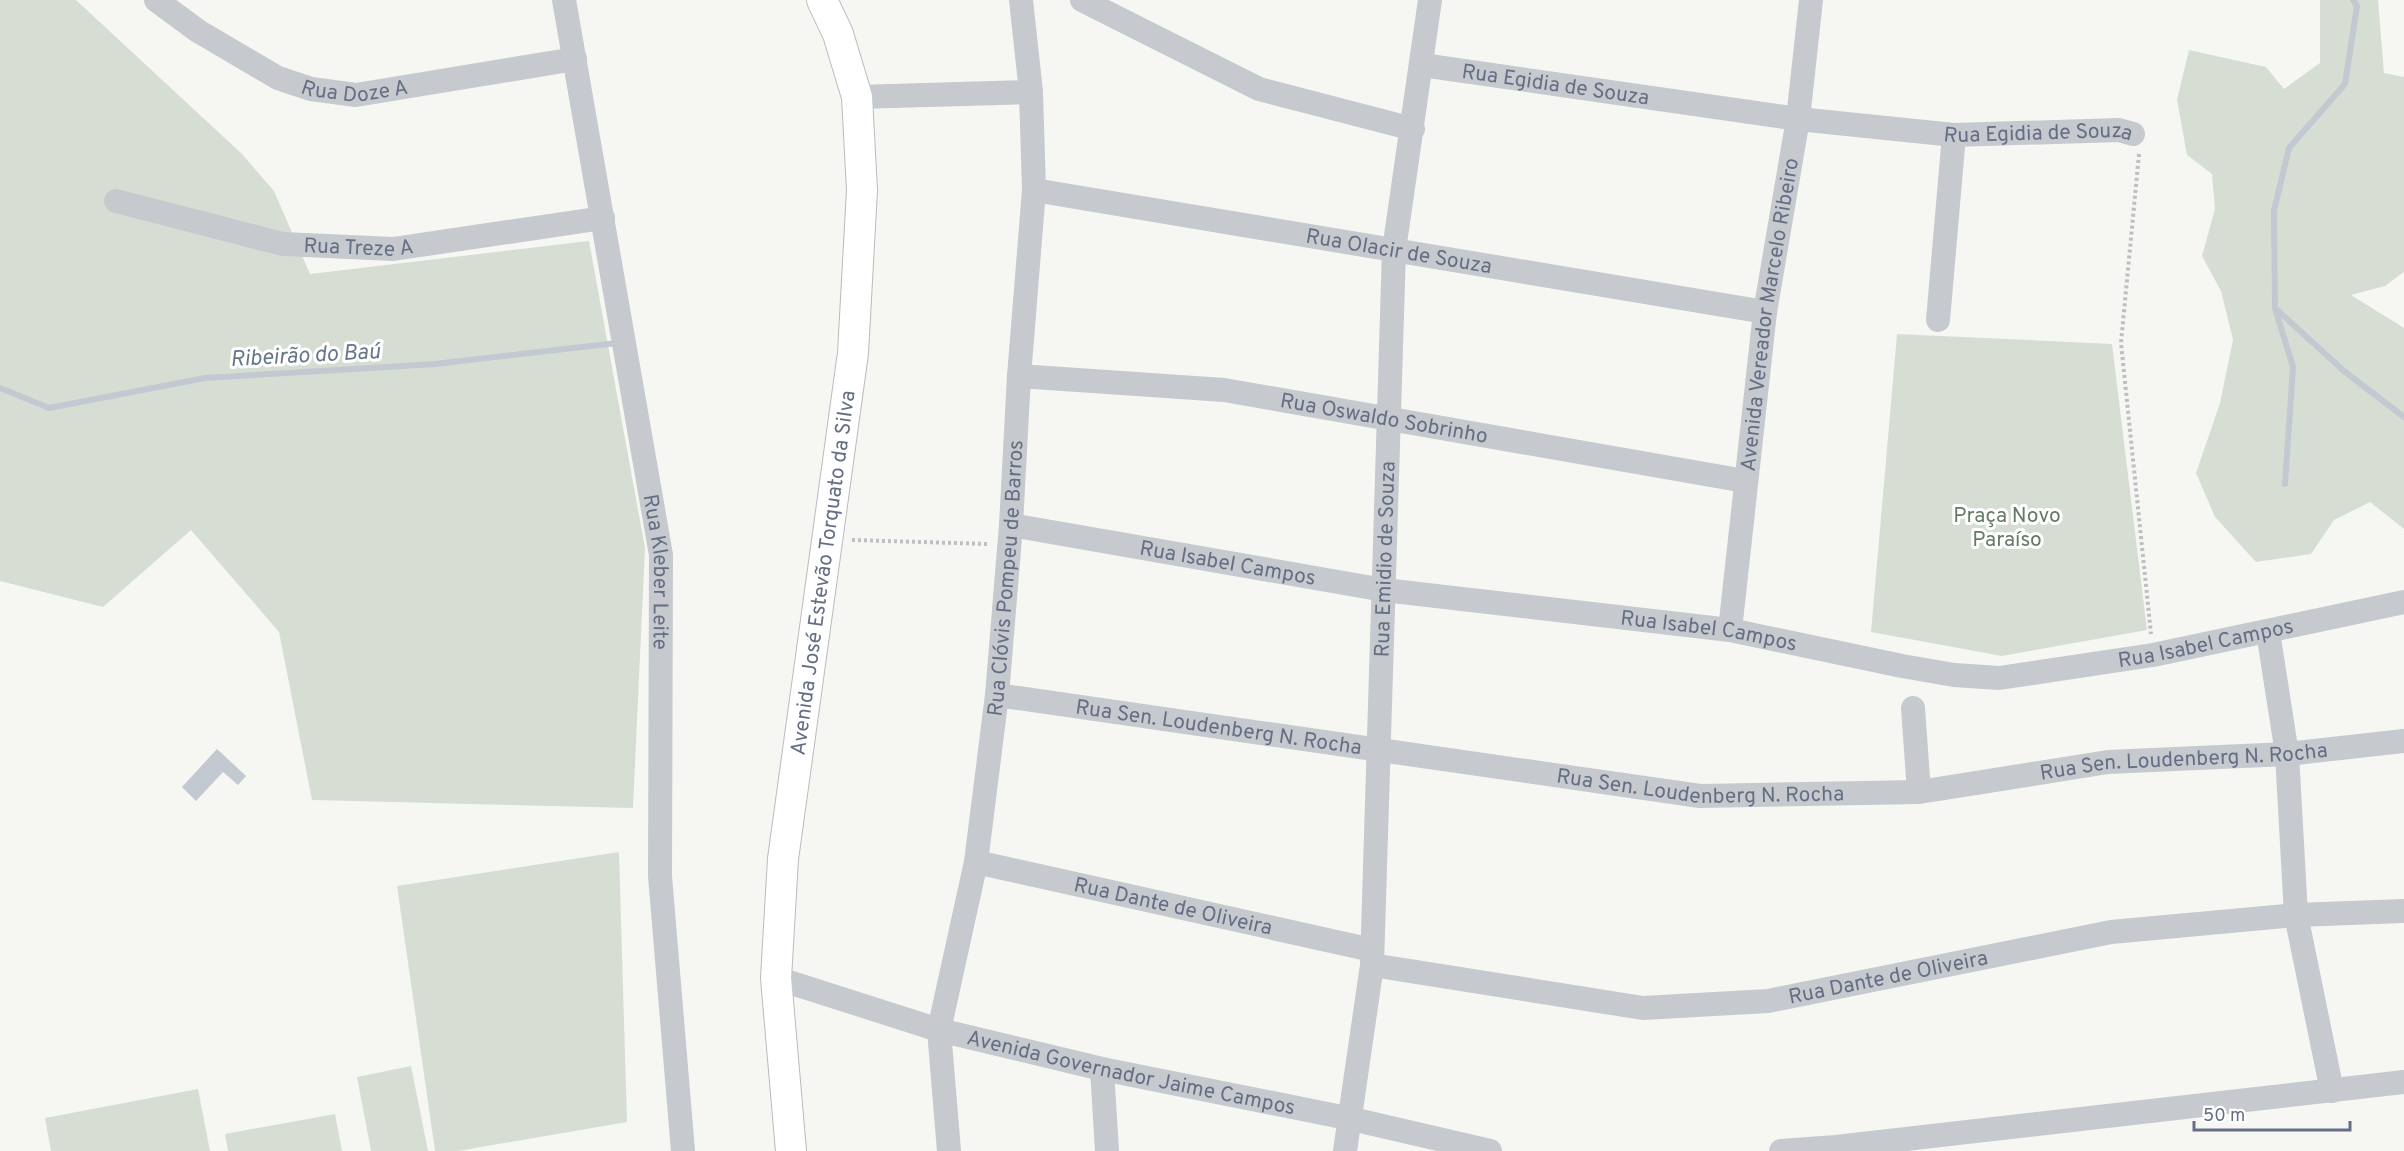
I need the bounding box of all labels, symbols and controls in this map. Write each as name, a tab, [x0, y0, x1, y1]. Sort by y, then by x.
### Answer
street label: Rua Egidia de Souza	[1460, 59, 1651, 112]
street label: Rua Doze A	[297, 75, 410, 110]
street label: Rua Egidia de Souza	[1942, 118, 2136, 150]
street label: Avenida Vereador Marcelo Ribeiro	[1736, 156, 1806, 473]
street label: Rua Olacir de Souza	[1304, 224, 1494, 281]
street label: Rua Treze A	[303, 233, 415, 264]
water label: Ribeirão do Baú	[229, 339, 383, 374]
street label: Rua Oswaldo Sobrinho	[1278, 388, 1490, 451]
street label: Avenida José Estevão Torquato da Silva	[786, 389, 863, 757]
street label: Rua Clóvis Pompeu de Barros	[982, 439, 1031, 718]
street label: Rua Emidio de Souza	[1369, 461, 1403, 658]
street label: Rua Kleber Leite	[636, 492, 673, 650]
park label: Praça Novo Paraíso	[1953, 503, 2061, 554]
street label: Rua Isabel Campos	[1137, 536, 1318, 593]
street label: Rua Isabel Campos	[1619, 605, 1799, 659]
street label: Rua Isabel Campos	[2116, 614, 2296, 675]
street label: Rua Sen. Loudenberg N. Rocha	[1074, 694, 1363, 762]
street label: Rua Sen. Loudenberg N. Rocha	[2038, 738, 2329, 788]
street label: Rua Sen. Loudenberg N. Rocha	[1555, 764, 1844, 811]
street label: Rua Dante de Oliveira	[1071, 872, 1275, 942]
street label: Rua Dante de Oliveira	[1786, 945, 1990, 1012]
street label: Avenida Governador Jaime Campos	[964, 1025, 1297, 1122]
scale bar	[2194, 1094, 2350, 1132]
text: 50 m	[2203, 1105, 2245, 1128]

